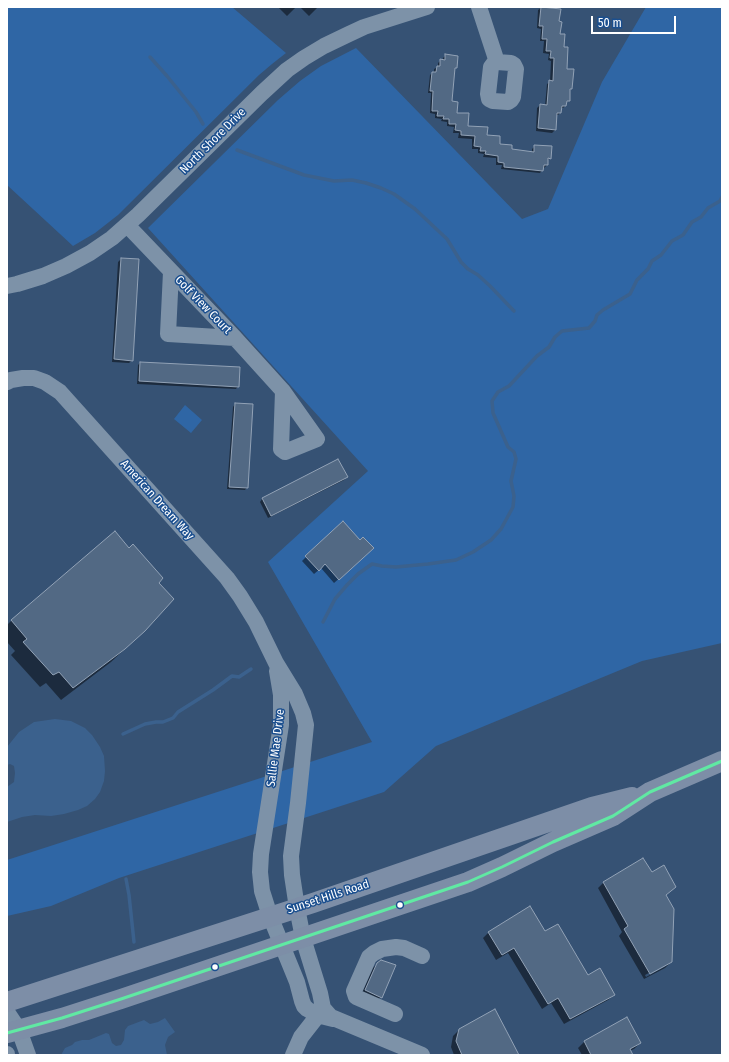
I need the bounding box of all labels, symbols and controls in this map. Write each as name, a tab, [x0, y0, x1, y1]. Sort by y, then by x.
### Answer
scale bar	[593, 8, 678, 34]
text: 50 m	[598, 16, 622, 30]
street label: North Shore Drive	[177, 105, 249, 177]
street label: Golf View Court	[172, 273, 234, 337]
street label: American Dream Way	[117, 457, 197, 543]
street label: Sallie Mae Drive	[264, 708, 288, 788]
street label: Sunset Hills Road	[285, 877, 371, 917]
unlabelled marker	[395, 900, 405, 910]
unlabelled marker	[210, 962, 220, 972]

